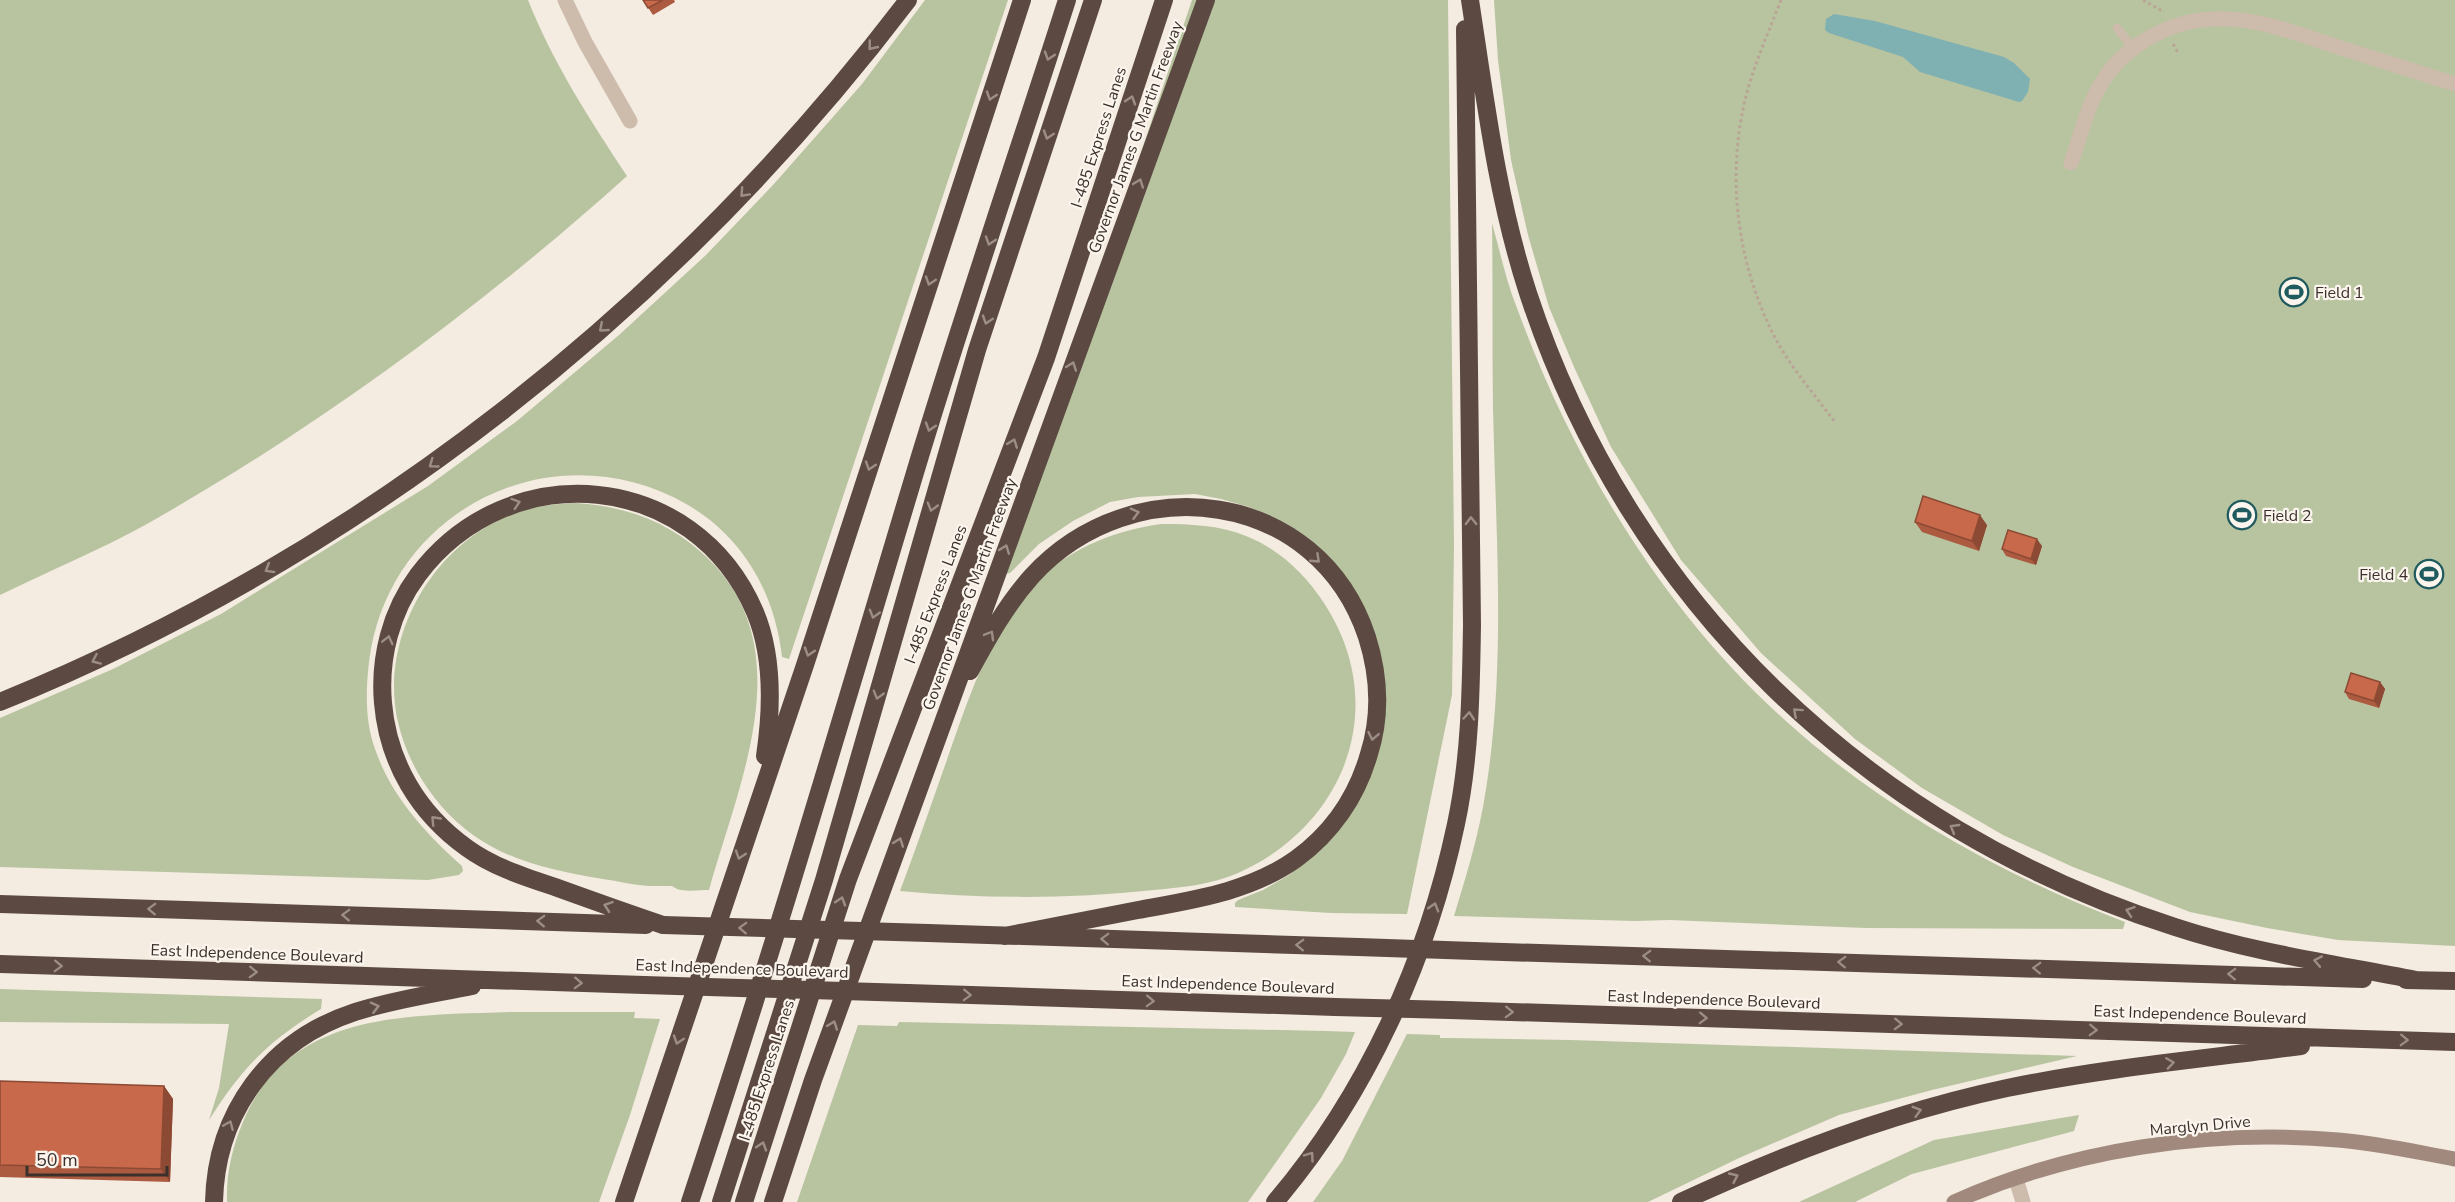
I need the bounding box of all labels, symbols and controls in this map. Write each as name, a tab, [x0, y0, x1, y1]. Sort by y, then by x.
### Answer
street label: Governor James G Martin Freeway	[1084, 17, 1189, 257]
one-way arrow	[869, 40, 880, 51]
one-way arrow	[1044, 50, 1057, 61]
street label: I-485 Express Lanes	[1066, 64, 1132, 211]
one-way arrow	[986, 90, 998, 100]
one-way arrow	[1124, 95, 1136, 106]
one-way arrow	[1043, 129, 1056, 140]
one-way arrow	[1131, 178, 1144, 189]
one-way arrow	[740, 187, 751, 197]
one-way arrow	[984, 235, 997, 246]
one-way arrow	[925, 275, 938, 286]
sports icon: Field 1	[2278, 276, 2310, 308]
place label: Field 1	[2315, 282, 2364, 304]
one-way arrow	[981, 314, 994, 325]
one-way arrow	[599, 321, 610, 332]
one-way arrow	[1065, 361, 1077, 372]
one-way arrow	[924, 421, 937, 432]
one-way arrow	[1006, 438, 1019, 449]
one-way arrow	[428, 457, 439, 468]
one-way arrow	[864, 460, 877, 471]
street label: Governor James G Martin Freeway	[918, 474, 1023, 714]
one-way arrow	[510, 498, 521, 511]
sports icon: Field 2	[2226, 499, 2258, 531]
one-way arrow	[926, 502, 939, 512]
place label: Field 2	[2263, 505, 2312, 527]
one-way arrow	[1130, 507, 1140, 520]
one-way arrow	[1465, 516, 1477, 525]
street label: I-485 Express Lanes	[899, 522, 973, 667]
one-way arrow	[998, 545, 1010, 556]
one-way arrow	[1309, 552, 1320, 563]
sports icon: Field 4	[2413, 558, 2445, 590]
one-way arrow	[265, 562, 275, 574]
place label: Field 4	[2359, 564, 2408, 586]
one-way arrow	[869, 608, 881, 618]
one-way arrow	[983, 630, 995, 641]
one-way arrow	[381, 635, 394, 645]
one-way arrow	[804, 646, 816, 657]
one-way arrow	[92, 653, 103, 665]
one-way arrow	[872, 689, 885, 699]
one-way arrow	[1794, 708, 1804, 719]
one-way arrow	[1462, 711, 1475, 720]
one-way arrow	[1367, 731, 1380, 741]
one-way arrow	[431, 817, 442, 827]
one-way arrow	[1950, 824, 1960, 835]
one-way arrow	[892, 837, 905, 848]
one-way arrow	[734, 849, 747, 860]
one-way arrow	[834, 896, 846, 907]
one-way arrow	[603, 900, 614, 913]
one-way arrow	[1427, 902, 1439, 913]
one-way arrow	[147, 903, 156, 915]
one-way arrow	[2125, 906, 2135, 919]
one-way arrow	[342, 909, 351, 921]
one-way arrow	[537, 915, 546, 927]
one-way arrow	[739, 921, 748, 934]
one-way arrow	[1101, 933, 1110, 945]
street label: East Independence Boulevard	[150, 939, 364, 969]
one-way arrow	[1295, 939, 1304, 951]
one-way arrow	[1643, 950, 1652, 962]
street label: East Independence Boulevard	[635, 954, 849, 984]
one-way arrow	[2313, 955, 2323, 968]
one-way arrow	[1838, 956, 1847, 968]
one-way arrow	[54, 960, 63, 973]
one-way arrow	[2033, 962, 2042, 975]
one-way arrow	[249, 966, 258, 979]
one-way arrow	[2228, 968, 2237, 981]
street label: East Independence Boulevard	[1121, 970, 1335, 1000]
one-way arrow	[574, 976, 583, 989]
street label: East Independence Boulevard	[1607, 985, 1821, 1015]
one-way arrow	[962, 989, 971, 1001]
one-way arrow	[1145, 994, 1154, 1007]
street label: I-485 Express Lanes	[734, 997, 800, 1144]
street label: East Independence Boulevard	[2093, 1000, 2307, 1030]
one-way arrow	[370, 1002, 380, 1015]
one-way arrow	[1504, 1006, 1513, 1018]
one-way arrow	[1699, 1012, 1708, 1024]
one-way arrow	[1894, 1018, 1903, 1031]
one-way arrow	[825, 1021, 838, 1031]
one-way arrow	[2089, 1024, 2098, 1037]
one-way arrow	[673, 1034, 685, 1045]
one-way arrow	[2400, 1034, 2409, 1047]
one-way arrow	[2166, 1058, 2175, 1070]
one-way arrow	[1911, 1106, 1922, 1118]
street label: Marglyn Drive	[2149, 1111, 2251, 1141]
one-way arrow	[222, 1120, 234, 1131]
scale bar	[27, 1139, 166, 1177]
one-way arrow	[755, 1141, 767, 1152]
text: 50 m	[36, 1148, 78, 1172]
one-way arrow	[1303, 1151, 1314, 1162]
one-way arrow	[1727, 1173, 1738, 1185]

